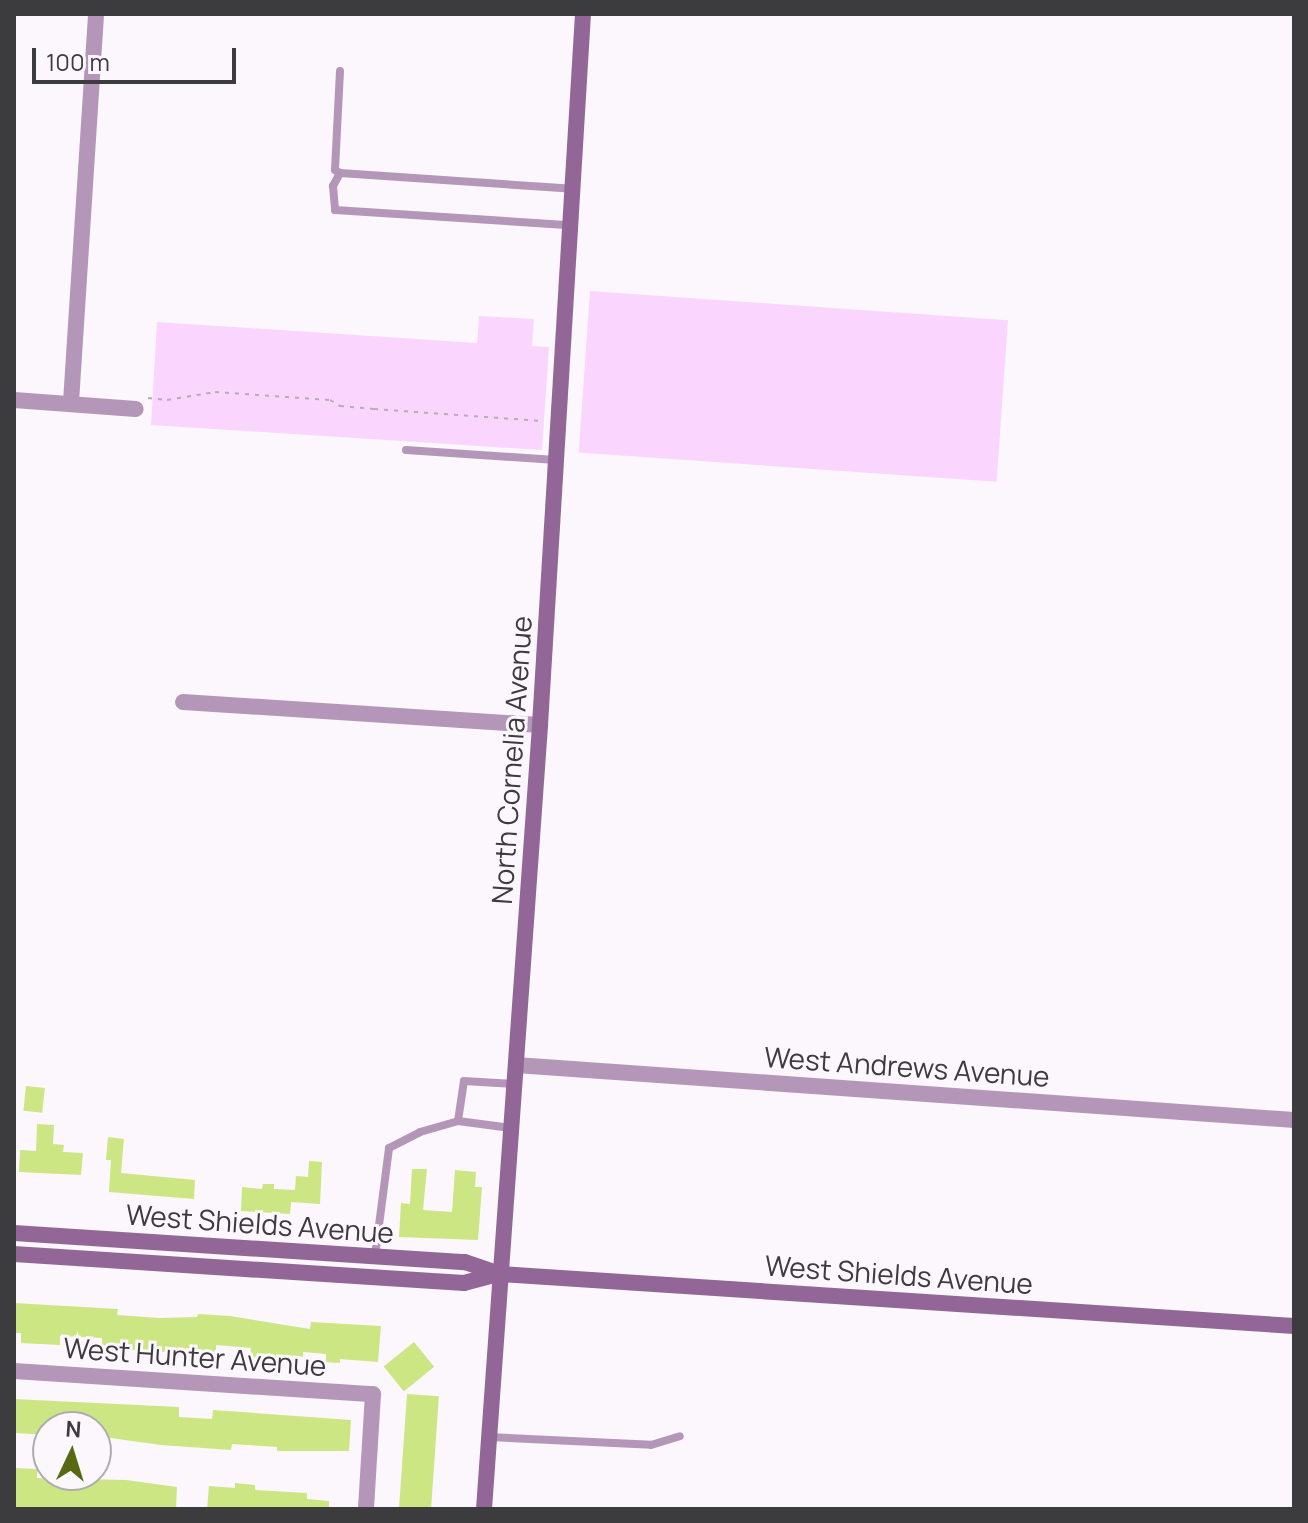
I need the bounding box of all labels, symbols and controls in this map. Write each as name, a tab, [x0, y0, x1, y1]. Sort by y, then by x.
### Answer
scale bar	[36, 32, 240, 82]
text: 100 m	[46, 45, 110, 78]
street label: North Cornelia Avenue	[484, 615, 538, 905]
street label: West Andrews Avenue	[763, 1039, 1051, 1093]
street label: West Shields Avenue	[125, 1197, 395, 1249]
street label: West Shields Avenue	[764, 1248, 1034, 1300]
street label: West Hunter Avenue	[62, 1330, 328, 1382]
north arrow	[32, 1411, 112, 1491]
text: N	[65, 1414, 82, 1445]

